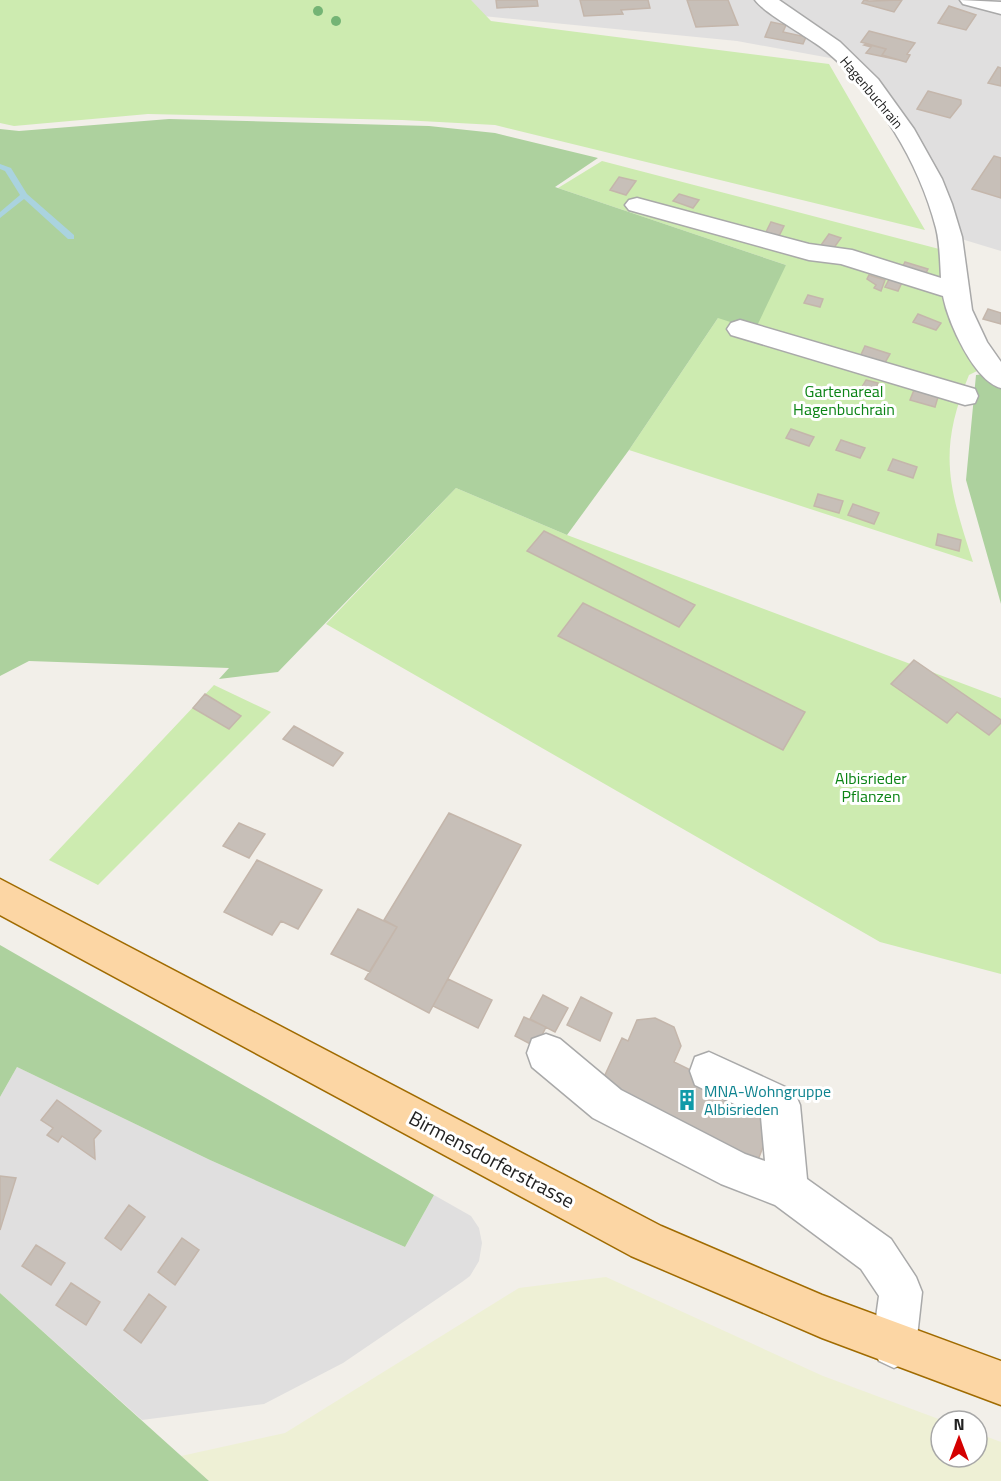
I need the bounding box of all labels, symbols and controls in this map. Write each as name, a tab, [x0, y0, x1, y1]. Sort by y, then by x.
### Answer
street label: Hagenbuchrain	[835, 51, 909, 133]
park label: Gartenareal Hagenbuchrain	[793, 379, 895, 421]
park label: Albisrieder Pflanzen	[835, 766, 907, 808]
place label: MNA-Wohngruppe Albisrieden	[704, 1079, 831, 1121]
building icon: MNA-Wohngruppe Albisrieden	[675, 1088, 699, 1112]
street label: Birmensdorferstrasse	[404, 1102, 580, 1216]
north arrow	[929, 1409, 989, 1469]
text: N	[953, 1412, 965, 1436]

